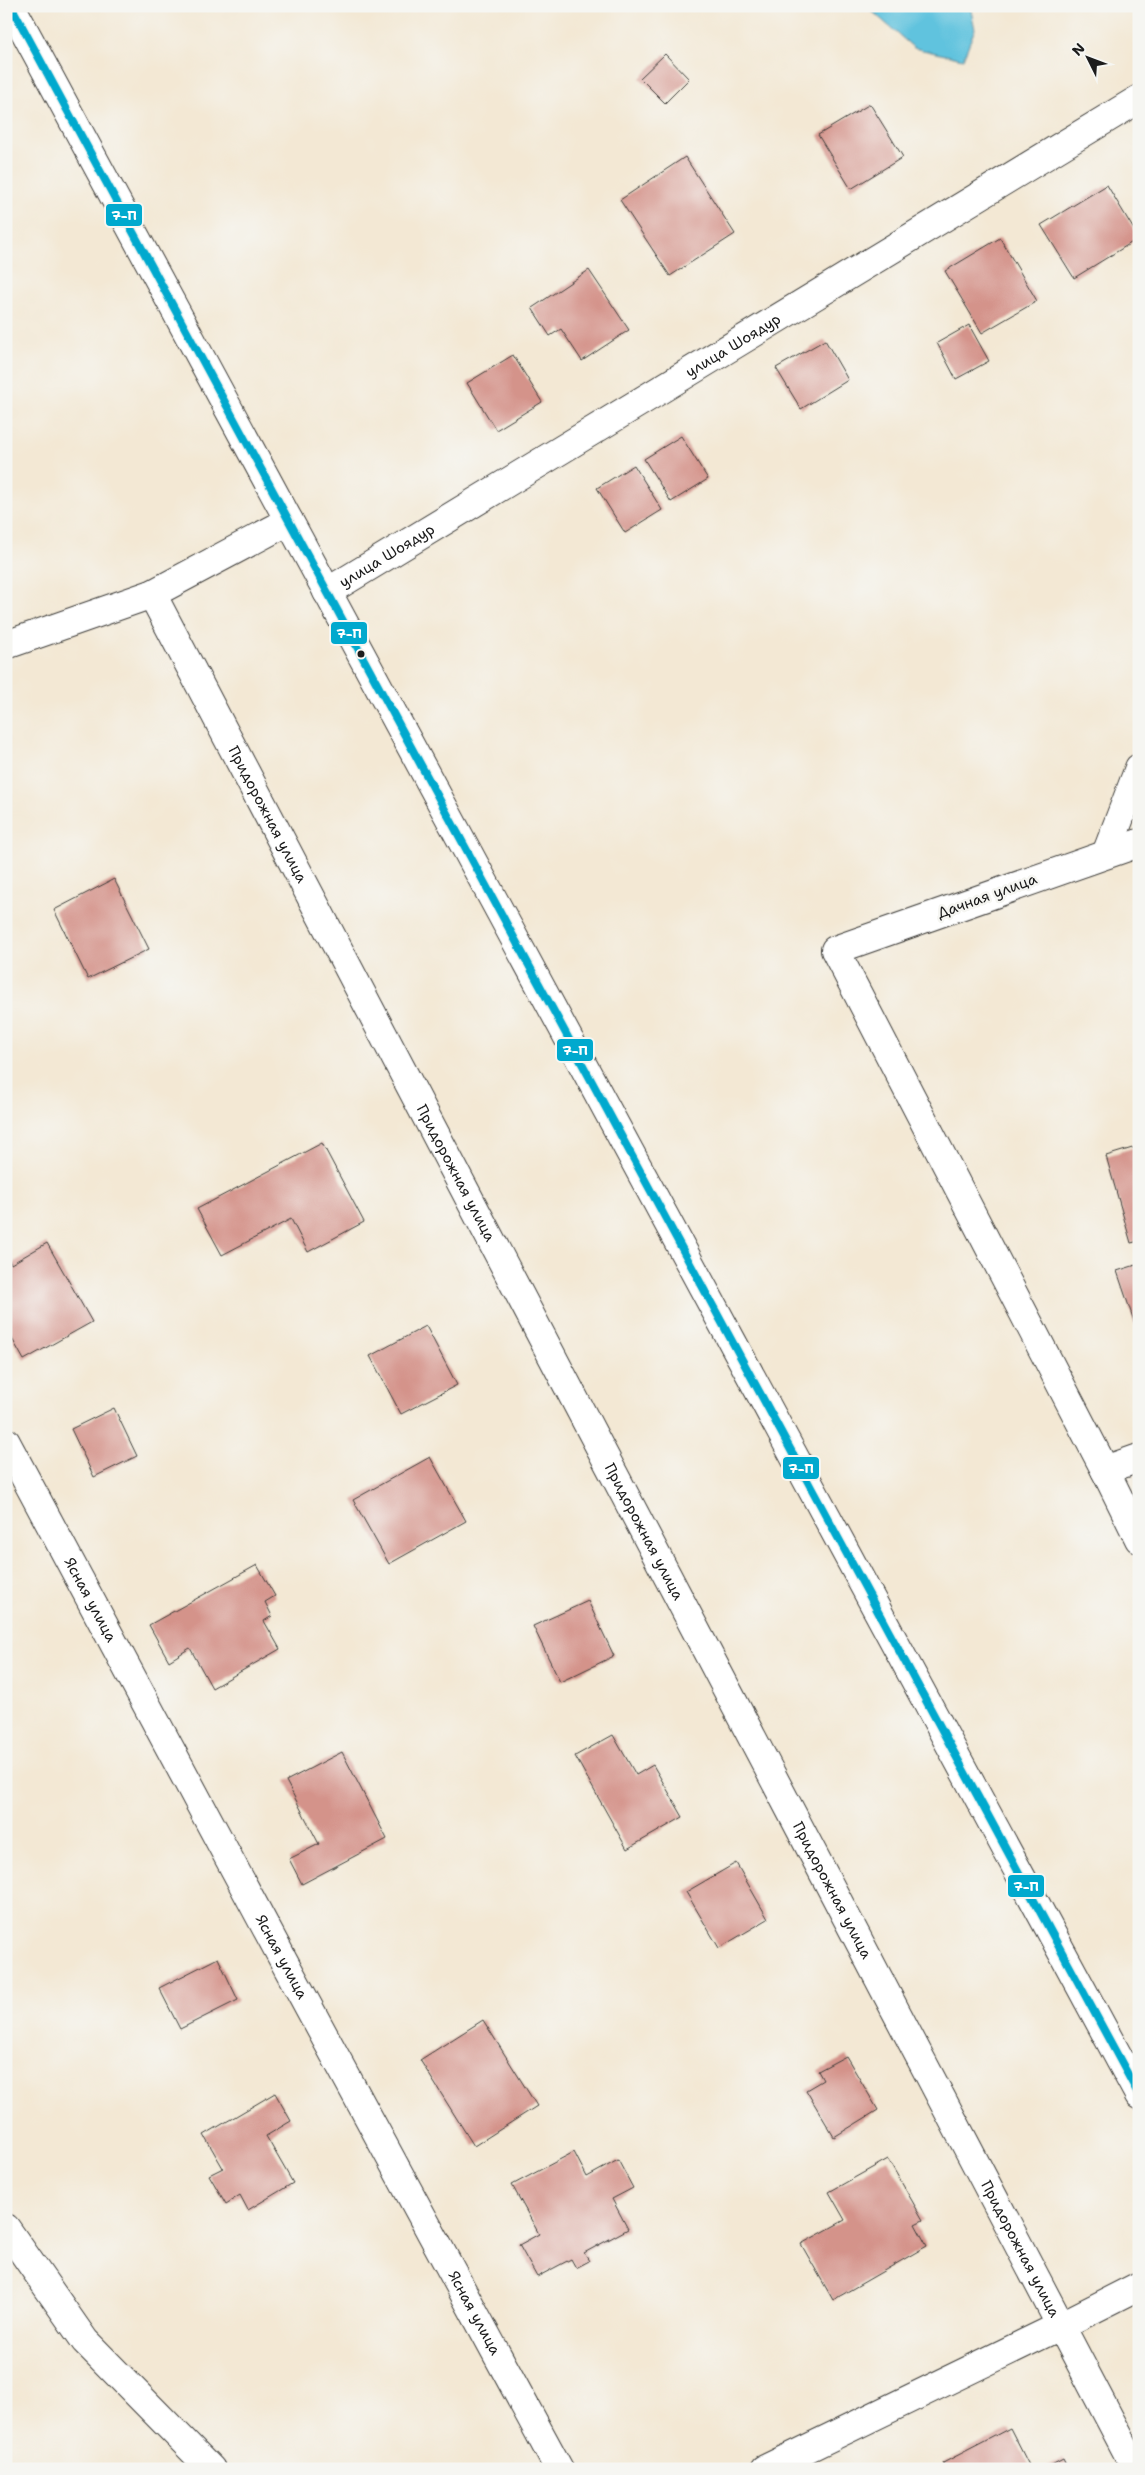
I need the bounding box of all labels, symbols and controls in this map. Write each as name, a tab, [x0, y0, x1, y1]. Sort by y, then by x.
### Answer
north arrow	[1062, 32, 1112, 82]
text: N	[1068, 39, 1089, 59]
line badge: 7-П	[105, 203, 143, 227]
text: 7-П	[111, 206, 137, 224]
street label: улица Шоядур	[682, 309, 784, 382]
street label: улица Шоядур	[335, 519, 438, 592]
line badge: 7-П	[330, 621, 368, 645]
text: 7-П	[336, 624, 362, 642]
unlabelled marker	[356, 649, 366, 659]
street label: Придорожная улица	[224, 742, 312, 887]
street label: Дачная улица	[934, 868, 1040, 923]
line badge: 7-П	[556, 1038, 594, 1062]
text: 7-П	[562, 1041, 588, 1059]
street label: Придорожная улица	[412, 1101, 500, 1246]
line badge: 7-П	[782, 1456, 820, 1480]
text: 7-П	[788, 1459, 814, 1477]
street label: Придорожная улица	[600, 1460, 689, 1604]
street label: Ясная улица	[60, 1554, 122, 1646]
street label: Придорожная улица	[788, 1818, 877, 1963]
line badge: 7-П	[1007, 1874, 1045, 1898]
text: 7-П	[1013, 1877, 1039, 1895]
street label: Ясная улица	[251, 1911, 313, 2003]
street label: Придорожная улица	[976, 2177, 1065, 2322]
street label: Ясная улица	[443, 2267, 506, 2359]

